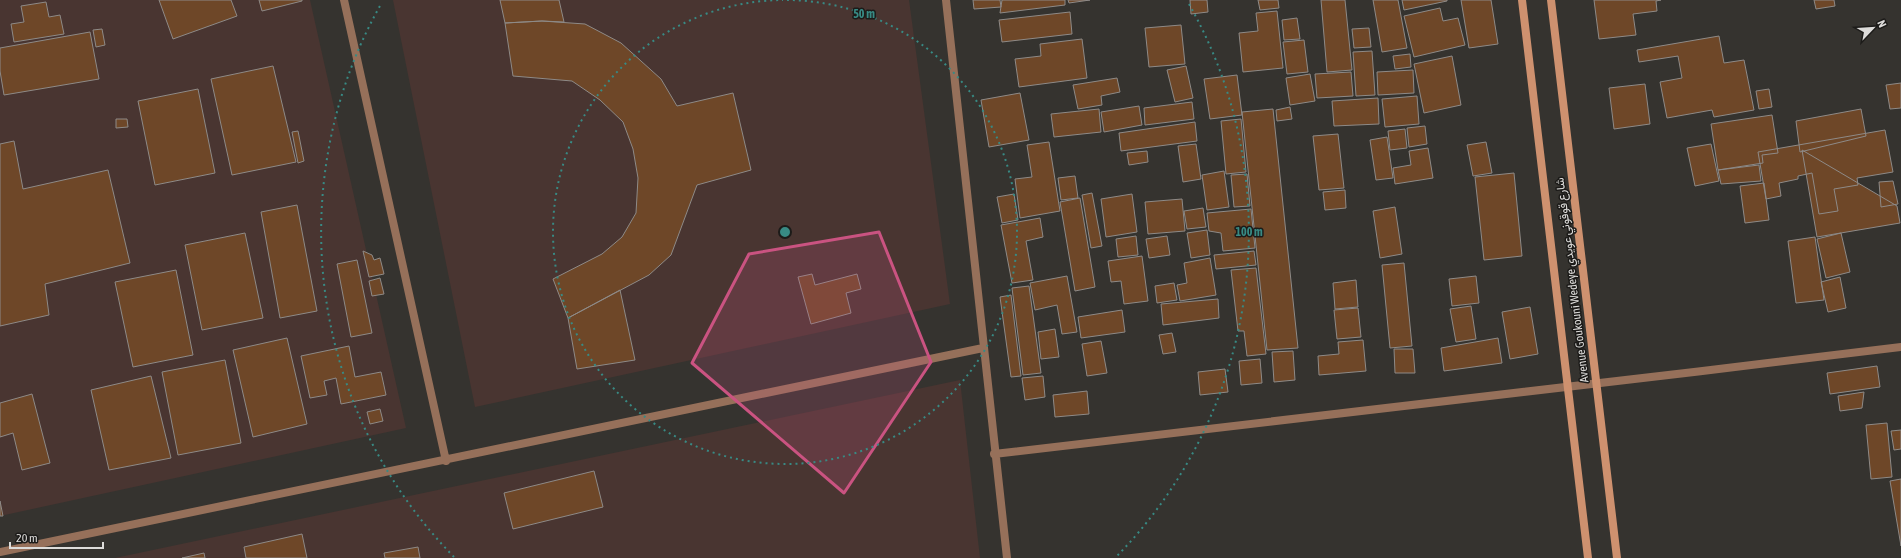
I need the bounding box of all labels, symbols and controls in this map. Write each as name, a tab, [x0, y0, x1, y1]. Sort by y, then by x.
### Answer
text: 50 m	[853, 7, 875, 21]
north arrow	[1853, 8, 1893, 48]
text: N	[1875, 18, 1889, 29]
street label: Avenue Goukouni Wedeye شارع قوقوني عويدي	[1552, 176, 1595, 383]
centre of rings	[778, 225, 792, 239]
text: 100 m	[1235, 225, 1263, 239]
scale bar	[10, 524, 103, 550]
text: 20 m	[16, 531, 38, 545]

